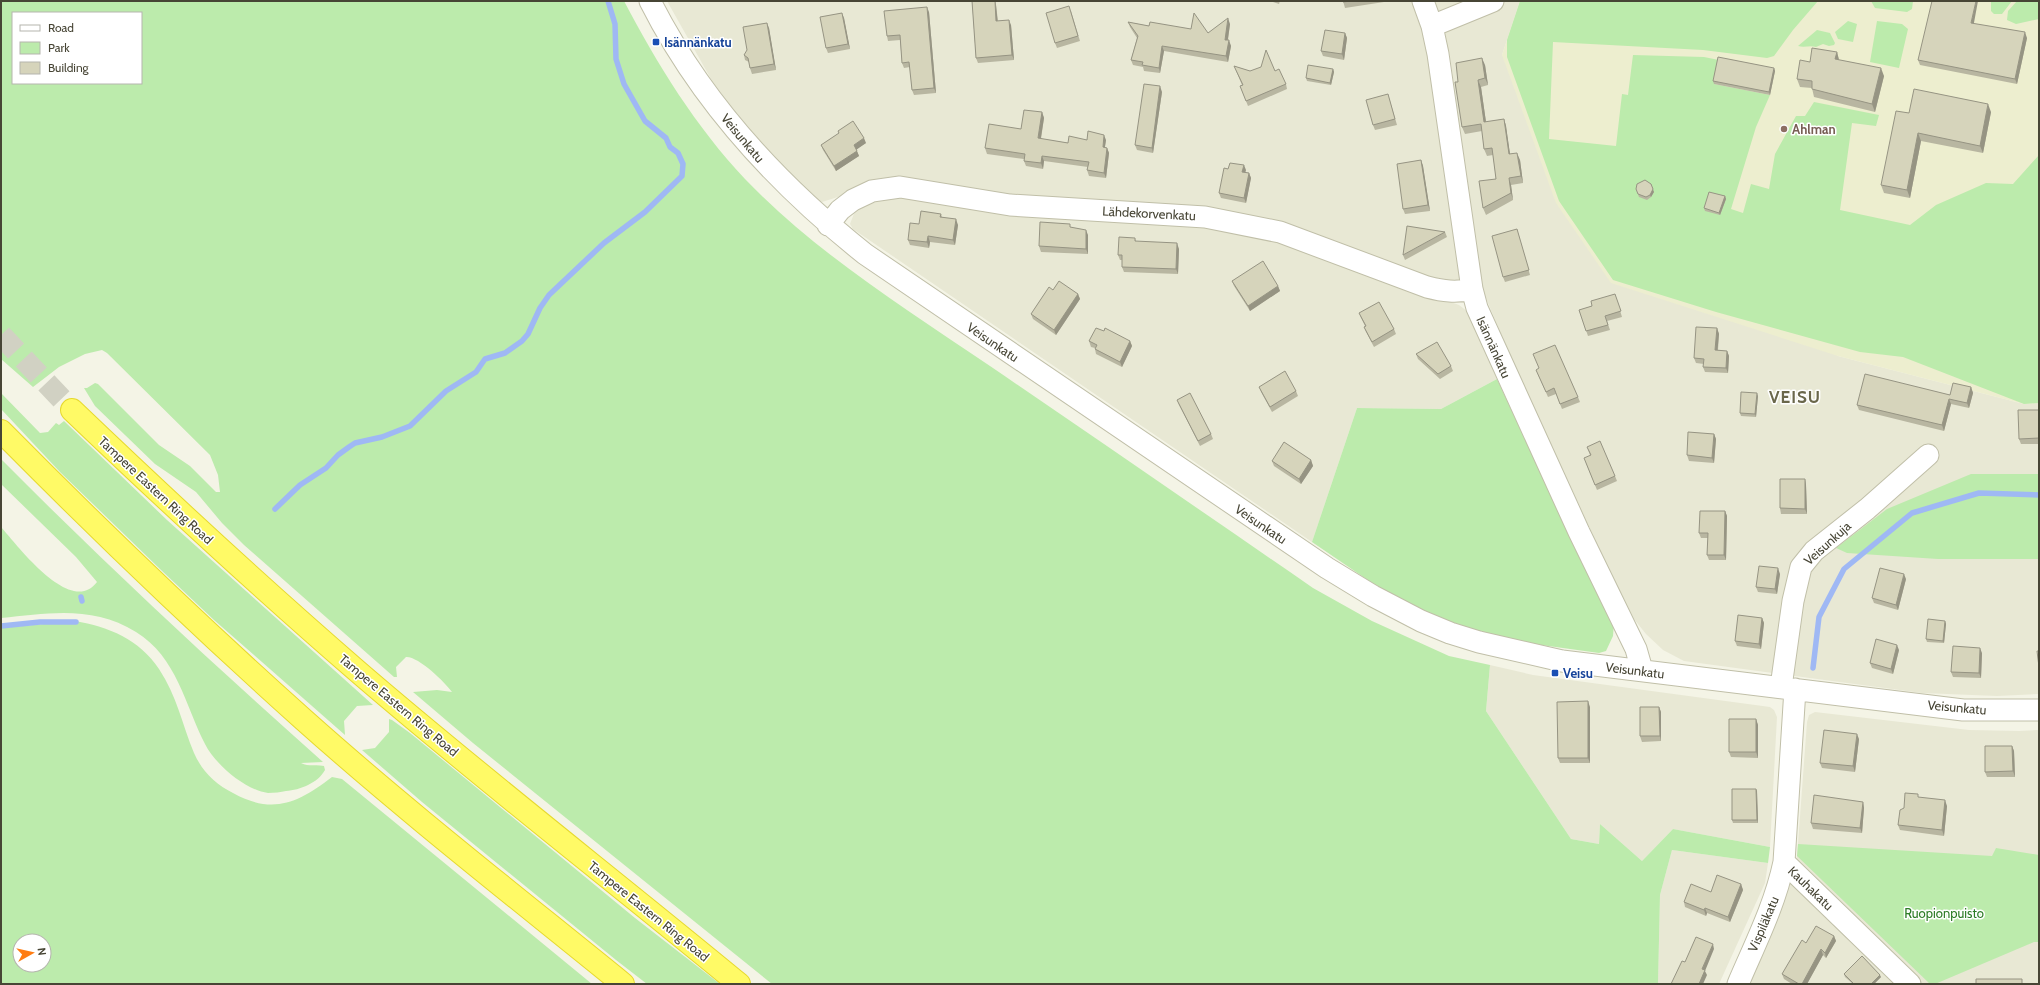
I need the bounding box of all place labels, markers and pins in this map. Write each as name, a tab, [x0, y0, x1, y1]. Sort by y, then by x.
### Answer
place label: Isännänkatu	[664, 34, 732, 50]
marker: Isännänkatu	[651, 37, 661, 47]
place label: Ahlman	[1792, 121, 1836, 137]
marker: Ahlman	[1779, 124, 1789, 134]
place label: Veisu	[1563, 665, 1593, 681]
marker: Veisu	[1550, 668, 1560, 678]

